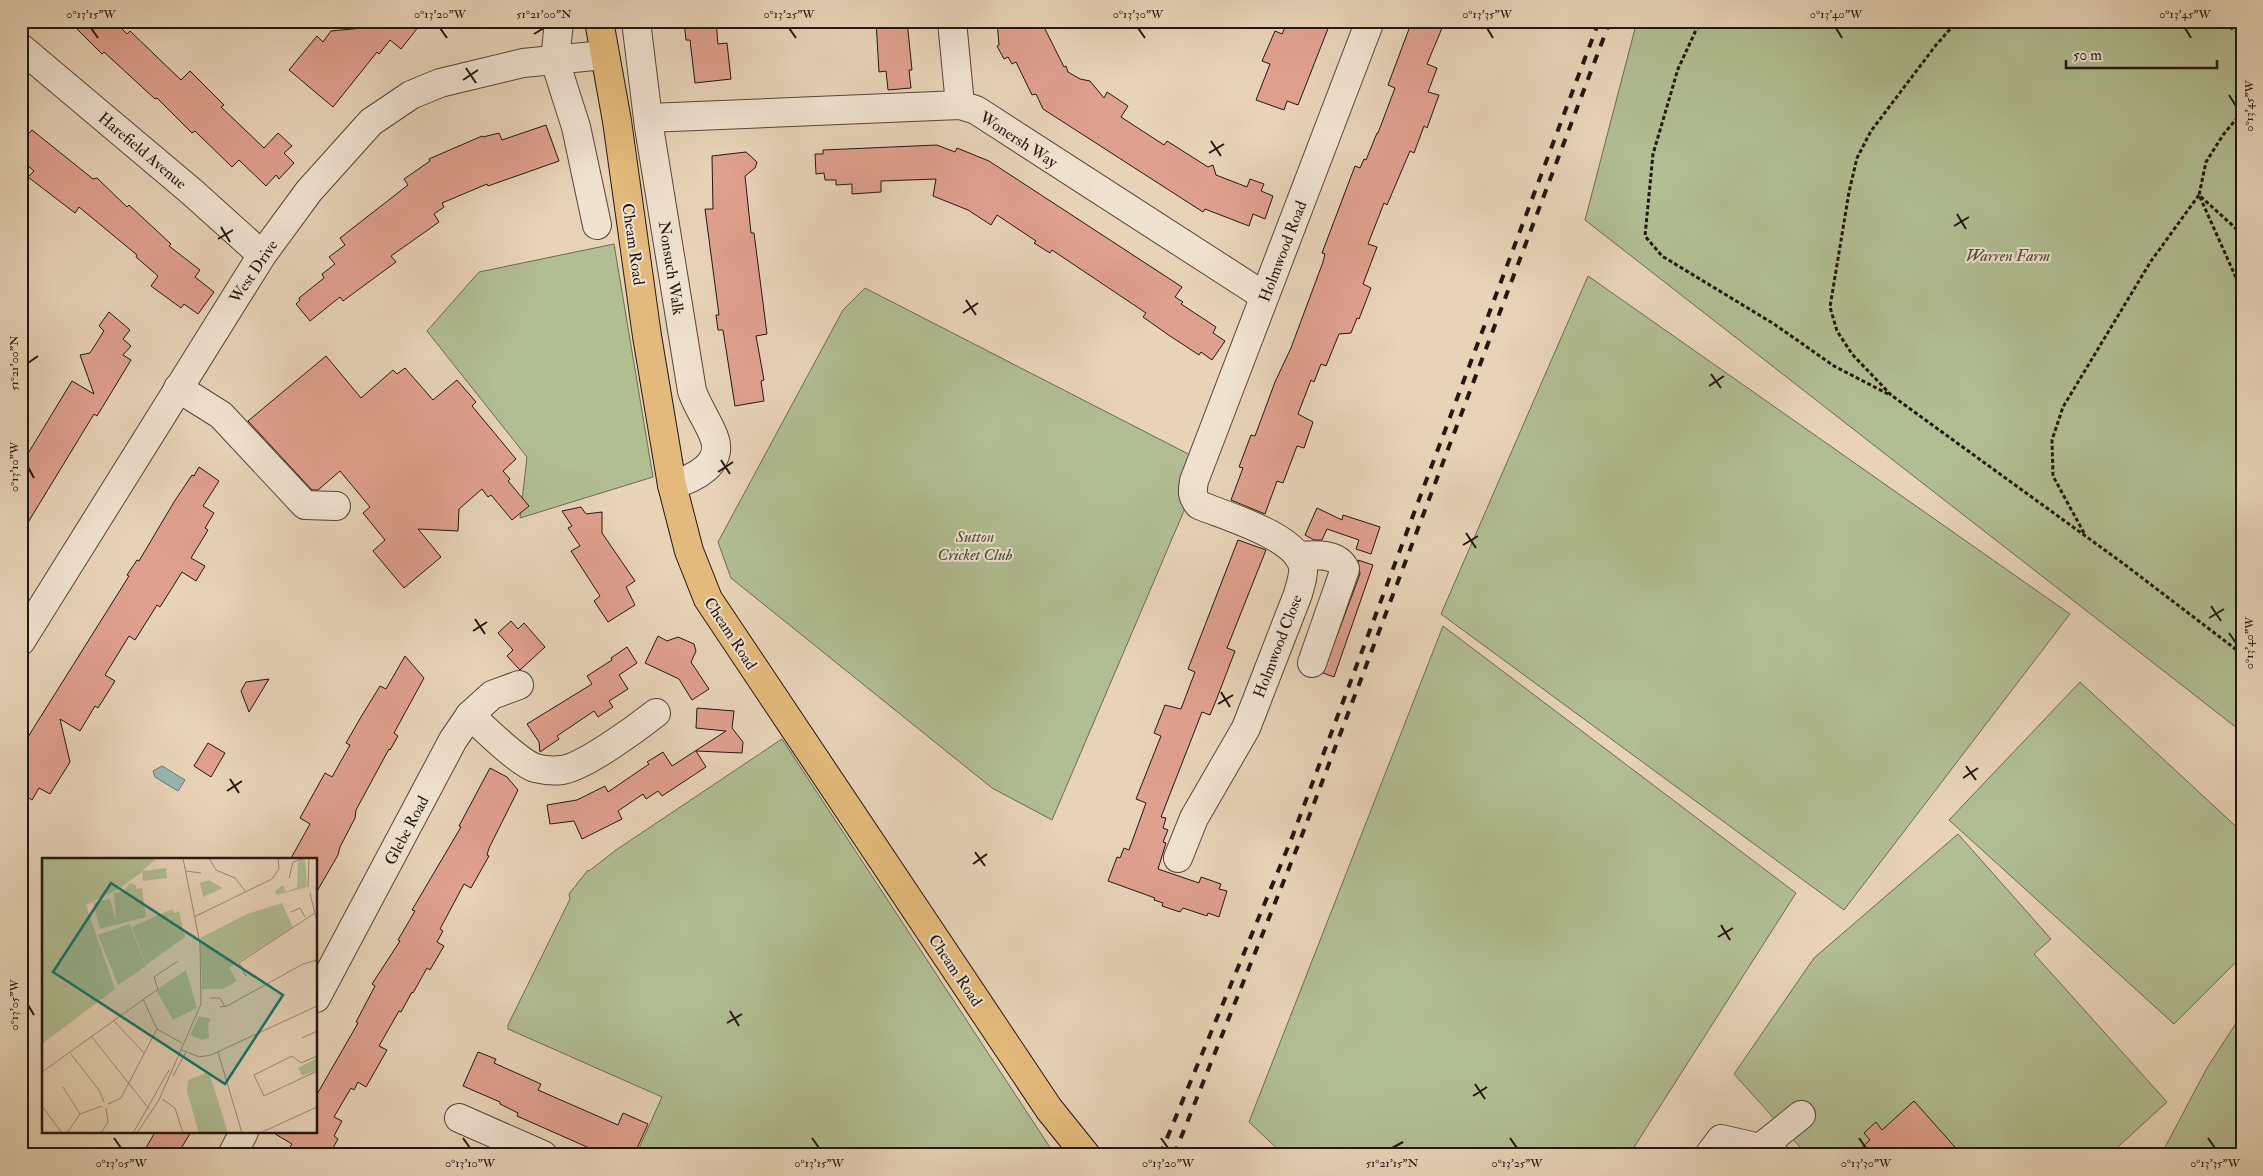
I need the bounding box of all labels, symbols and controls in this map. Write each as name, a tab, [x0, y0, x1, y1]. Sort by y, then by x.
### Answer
text: 0°13'15"W	[66, 7, 116, 22]
text: 0°13'20"W	[414, 7, 467, 22]
text: 51°21'00"N	[516, 7, 572, 22]
text: 0°13'25"W	[763, 7, 815, 22]
text: 0°13'30"W	[1113, 7, 1164, 22]
text: 0°13'35"W	[1462, 7, 1513, 22]
text: 0°13'40"W	[1810, 7, 1863, 22]
text: 0°13'45"W	[2159, 7, 2212, 22]
scale bar	[2066, 38, 2217, 70]
text: 50 m	[2073, 46, 2102, 65]
text: 0°13'45"W	[2242, 79, 2257, 132]
street label: Wonersh Way	[975, 107, 1062, 173]
street label: Harefield Avenue	[94, 108, 191, 194]
street label: Holmwood Road	[1254, 198, 1311, 305]
street label: Cheam Road	[617, 202, 649, 287]
street label: Nonsuch Walk	[654, 220, 688, 317]
street label: West Drive	[225, 236, 282, 308]
park label: Warren Farm	[1966, 246, 2051, 266]
text: 51°21'00"N	[7, 335, 22, 391]
text: 0°13'10"W	[7, 441, 22, 492]
park label: Sutton Cricket Club	[938, 527, 1013, 565]
street label: Holmwood Close	[1249, 592, 1307, 701]
street label: Cheam Road	[699, 593, 761, 674]
text: 0°13'40"W	[2242, 616, 2257, 669]
street label: Glebe Road	[380, 792, 433, 869]
inset map	[42, 858, 318, 1134]
street label: Cheam Road	[924, 931, 987, 1010]
text: 0°13'05"W	[7, 979, 22, 1031]
text: 0°13'05"W	[95, 1156, 147, 1171]
text: 0°13'10"W	[445, 1156, 496, 1171]
text: 0°13'15"W	[794, 1156, 844, 1171]
text: 0°13'20"W	[1142, 1156, 1195, 1171]
text: 51°21'15"N	[1366, 1156, 1419, 1171]
text: 0°13'25"W	[1491, 1156, 1543, 1171]
text: 0°13'30"W	[1841, 1156, 1892, 1171]
text: 0°13'35"W	[2190, 1156, 2241, 1171]

